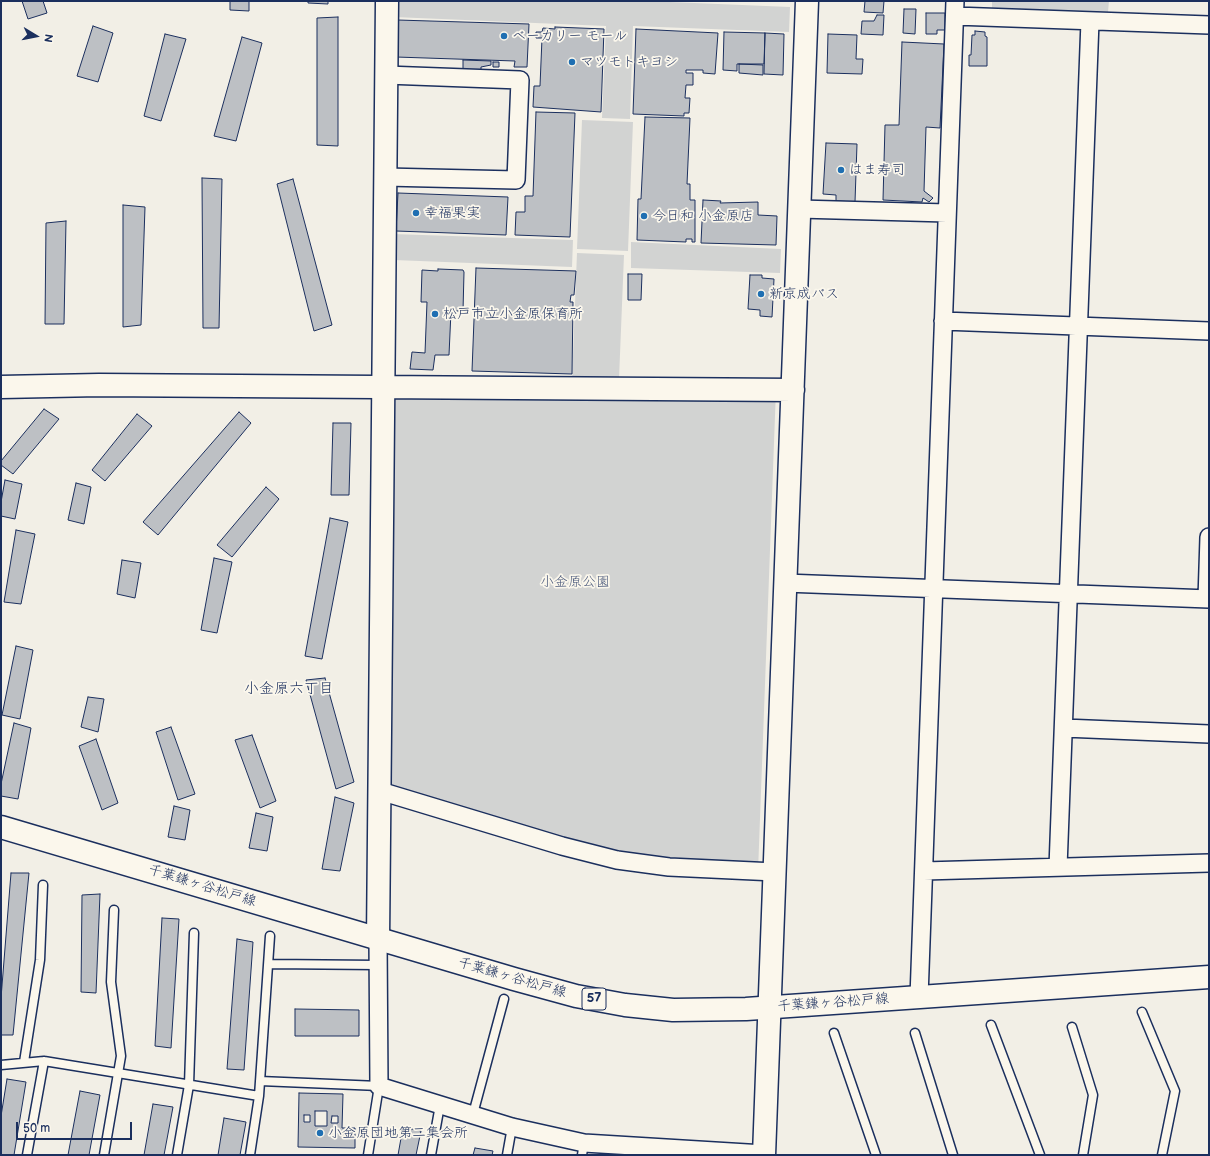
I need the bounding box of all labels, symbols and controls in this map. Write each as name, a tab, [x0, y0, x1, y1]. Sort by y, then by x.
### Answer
north arrow	[16, 16, 56, 56]
place label: ベーカリー モール	[512, 28, 628, 44]
marker: ベーカリー モール	[499, 31, 509, 41]
text: N	[41, 33, 55, 43]
place label: マツモトキヨシ	[580, 54, 678, 70]
marker: マツモトキヨシ	[567, 57, 577, 67]
place label: はま寿司	[849, 162, 905, 178]
marker: はま寿司	[836, 165, 846, 175]
place label: 幸福果実	[424, 205, 480, 221]
marker: 幸福果実	[411, 208, 421, 218]
place label: 今日和 小金原店	[652, 208, 754, 224]
marker: 今日和 小金原店	[639, 211, 649, 221]
place label: 新京成バス	[769, 286, 839, 302]
marker: 新京成バス	[756, 289, 766, 299]
place label: 松戸市立小金原保育所	[443, 306, 583, 322]
marker: 松戸市立小金原保育所	[430, 309, 440, 319]
park label: 小金原公園	[540, 574, 610, 590]
district label: 小金原六丁目	[244, 680, 334, 698]
street label: 千葉鎌ヶ谷松戸線	[146, 862, 258, 910]
street label: 千葉鎌ヶ谷松戸線	[456, 954, 568, 1002]
road number: 57	[582, 988, 606, 1010]
street label: 千葉鎌ヶ谷松戸線	[777, 991, 889, 1015]
scale bar	[18, 1114, 134, 1140]
text: 50 m	[23, 1121, 50, 1136]
place label: 小金原団地第二集会所	[328, 1125, 468, 1141]
marker: 小金原団地第二集会所	[315, 1128, 325, 1138]

